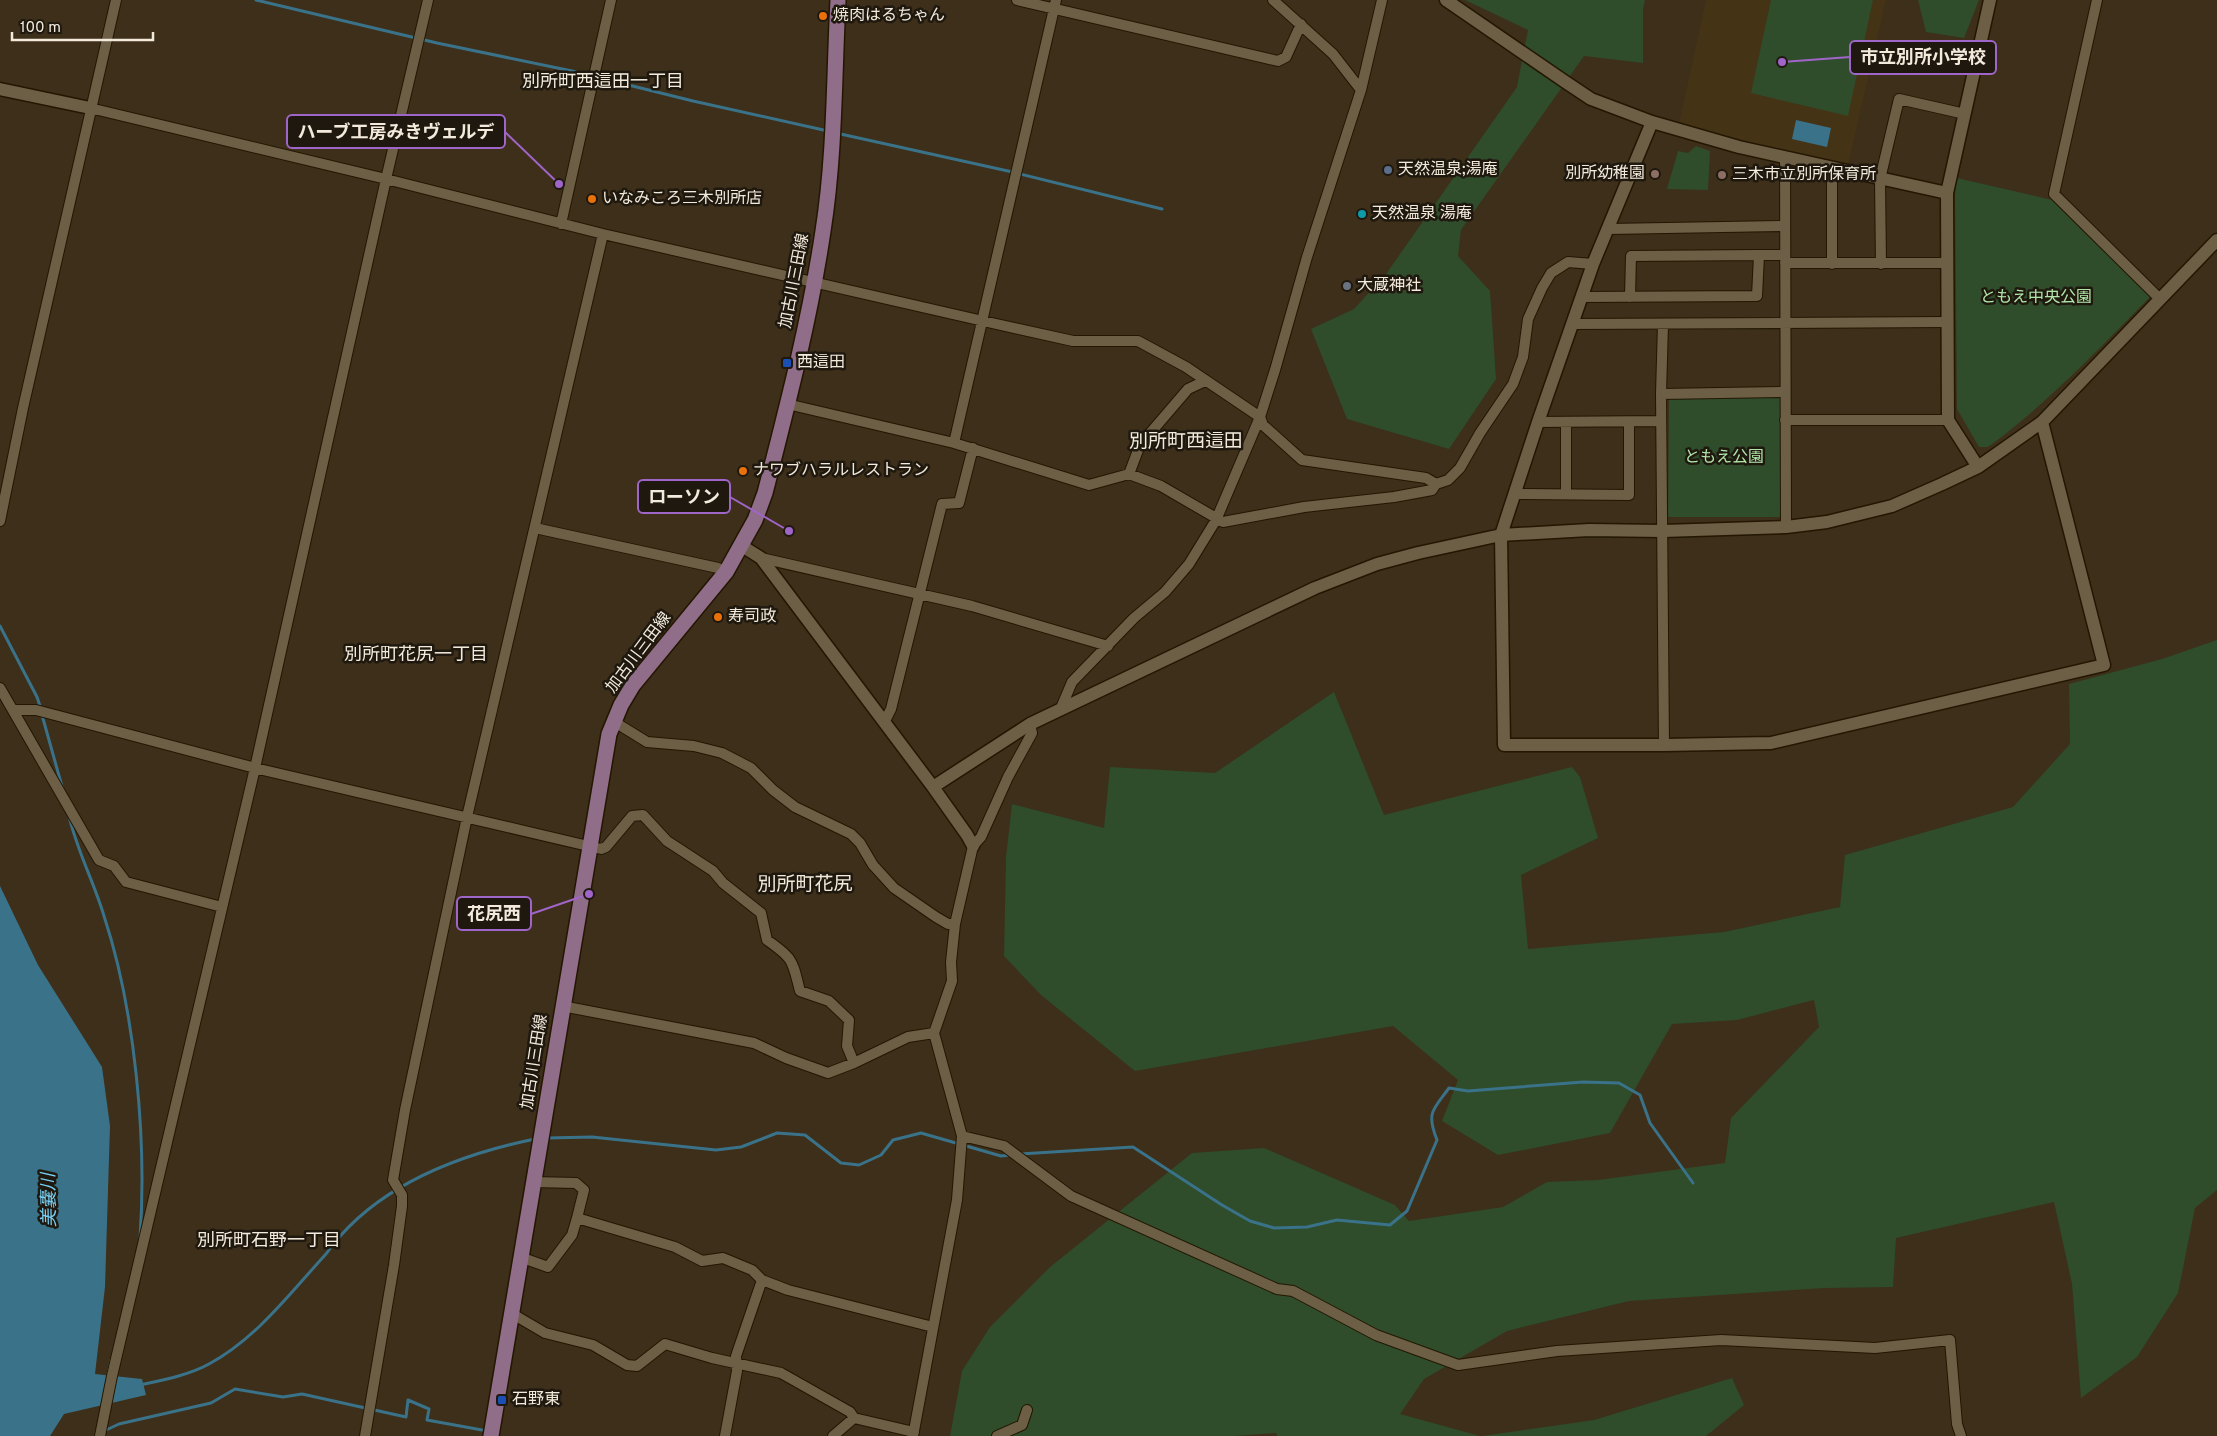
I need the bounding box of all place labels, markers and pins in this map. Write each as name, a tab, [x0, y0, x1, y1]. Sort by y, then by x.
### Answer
place label: 焼肉はるちゃん	[833, 6, 945, 26]
marker: 焼肉はるちゃん	[817, 10, 829, 22]
callout: 市立別所小学校	[1850, 41, 1996, 74]
callout: ハーブ工房みきヴェルデ	[287, 115, 505, 148]
place label: 天然温泉;湯庵	[1398, 160, 1498, 180]
marker: 天然温泉;湯庵	[1382, 164, 1394, 176]
place label: 別所幼稚園	[1565, 164, 1645, 184]
place label: 三木市立別所保育所	[1732, 165, 1876, 185]
marker: 別所幼稚園	[1649, 168, 1661, 180]
marker: 三木市立別所保育所	[1716, 169, 1728, 181]
place label: いなみころ三木別所店	[602, 189, 762, 209]
marker: いなみころ三木別所店	[586, 193, 598, 205]
place label: 天然温泉 湯庵	[1372, 204, 1472, 224]
marker: 天然温泉 湯庵	[1356, 208, 1368, 220]
place label: 大蔵神社	[1357, 276, 1421, 296]
marker: 大蔵神社	[1341, 280, 1353, 292]
place label: 西這田	[797, 353, 845, 373]
marker: 西這田	[781, 357, 793, 369]
place label: ナワブハラルレストラン	[753, 461, 929, 481]
marker: ナワブハラルレストラン	[737, 465, 749, 477]
callout: ローソン	[638, 480, 730, 513]
place label: 寿司政	[728, 607, 776, 627]
marker: 寿司政	[712, 611, 724, 623]
callout: 花尻西	[457, 897, 531, 930]
place label: 石野東	[512, 1390, 560, 1410]
marker: 石野東	[496, 1394, 508, 1406]

